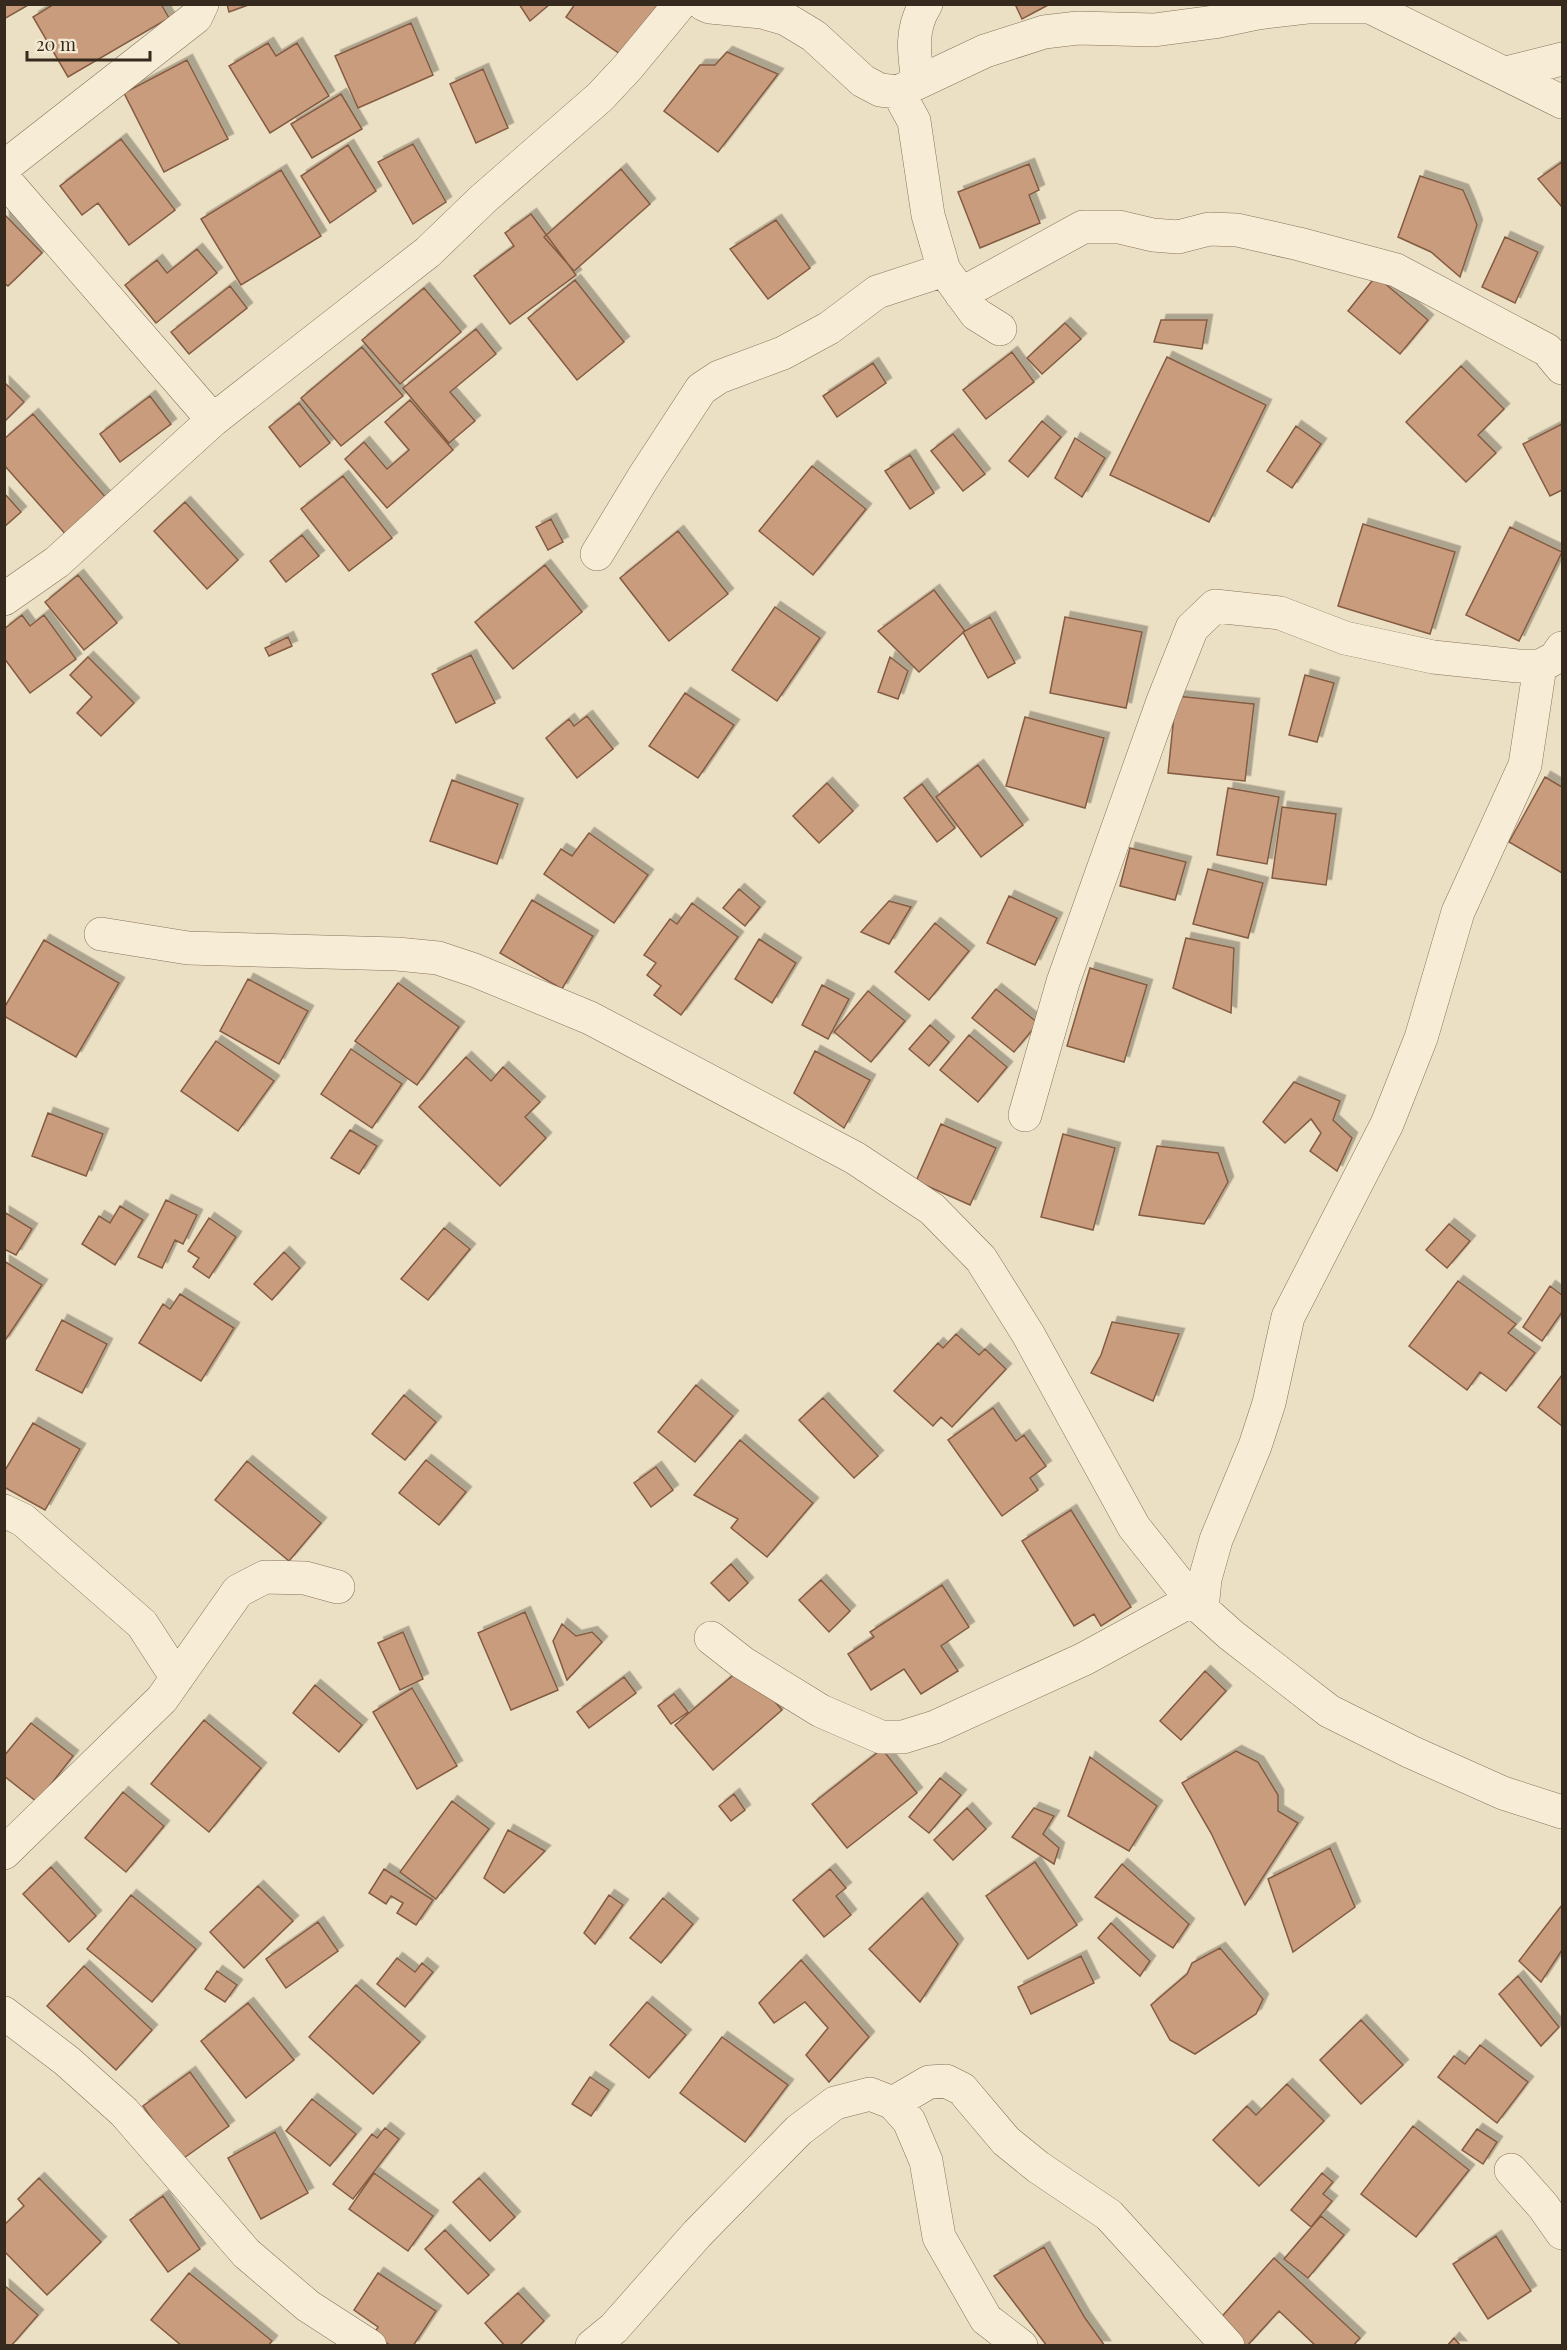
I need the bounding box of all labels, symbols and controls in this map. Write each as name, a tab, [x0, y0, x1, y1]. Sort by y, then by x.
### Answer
scale bar	[27, 24, 150, 62]
text: 20 m	[36, 32, 76, 56]

